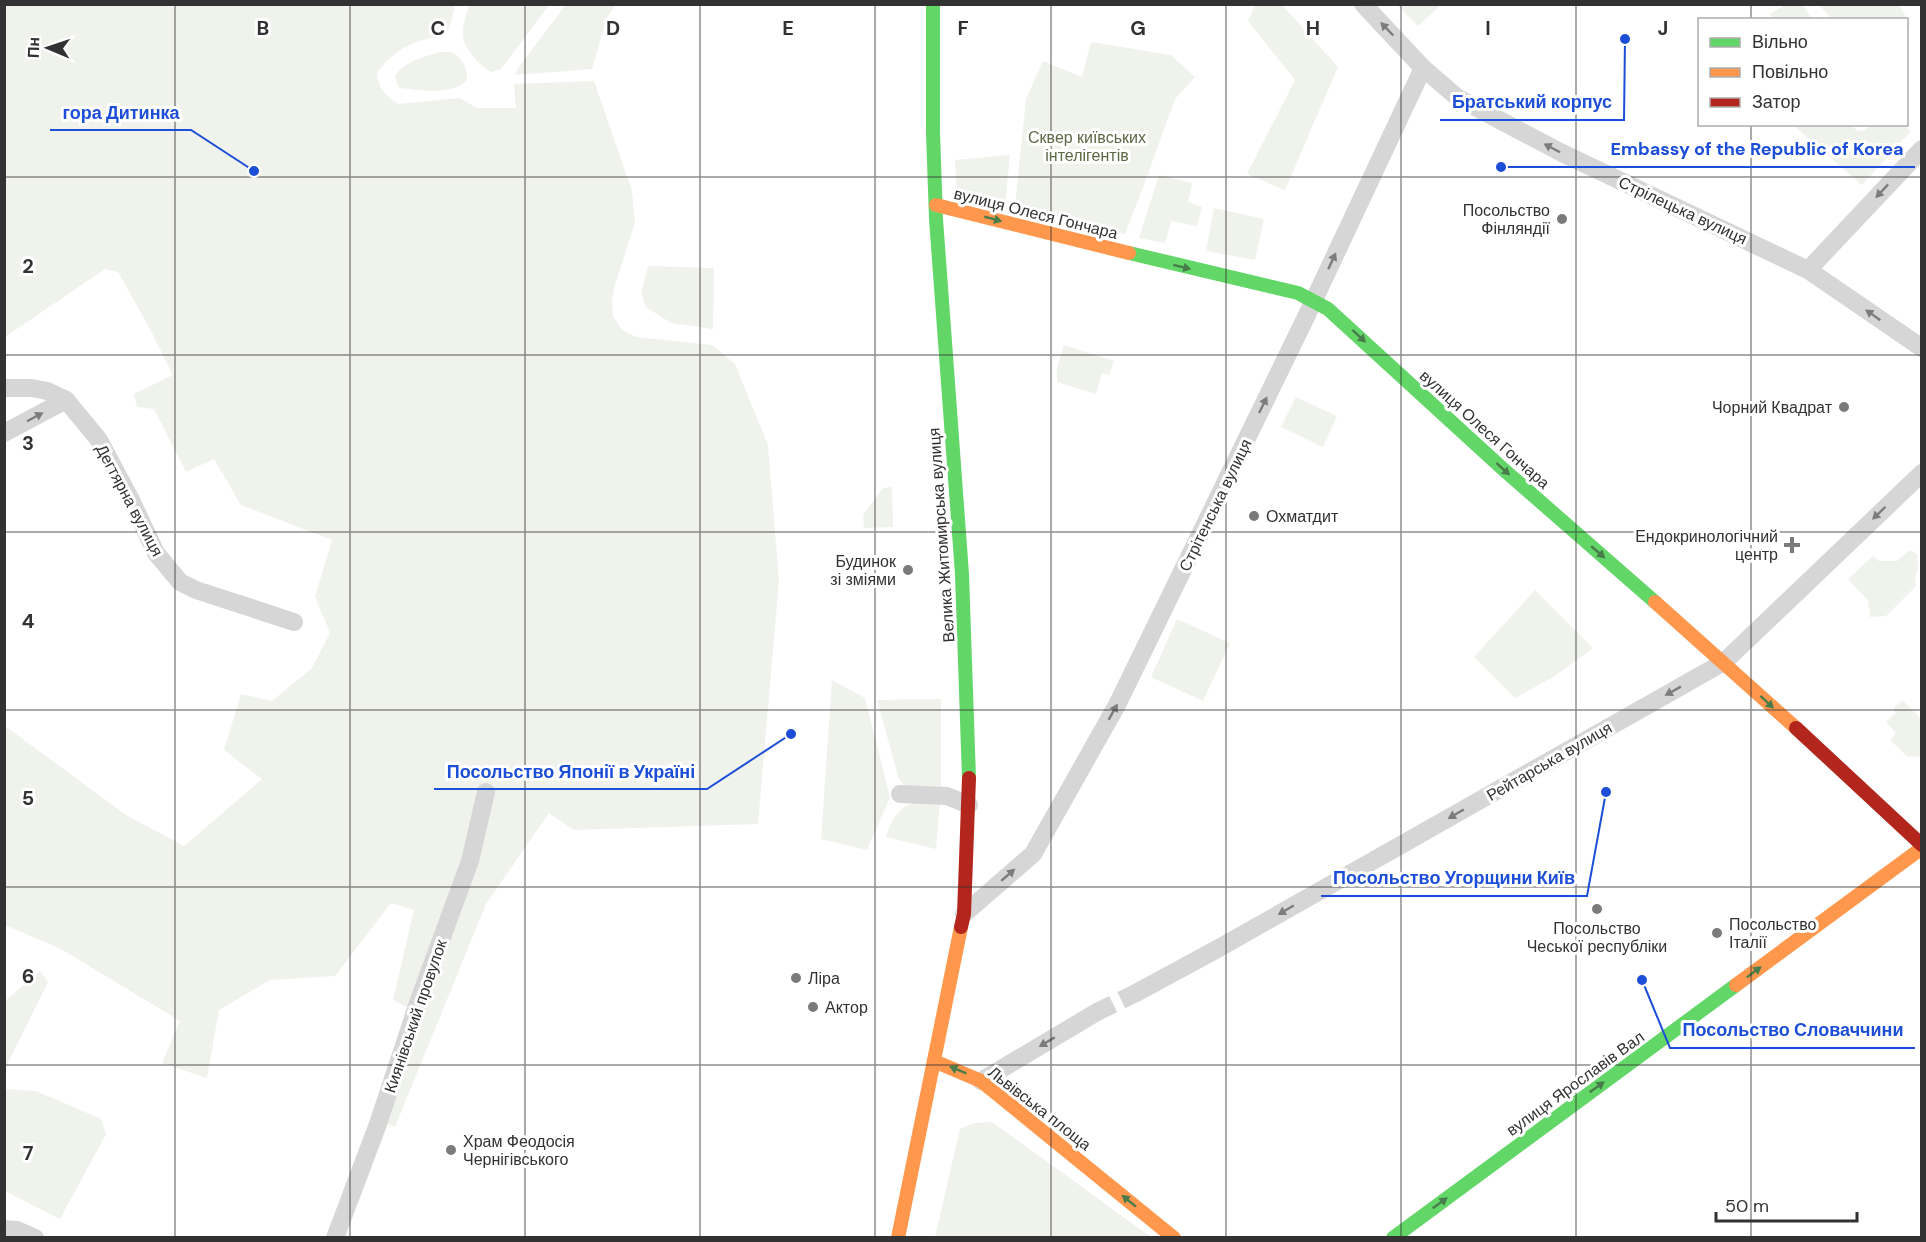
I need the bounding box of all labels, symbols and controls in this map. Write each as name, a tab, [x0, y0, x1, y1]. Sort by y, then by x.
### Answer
text: B	[257, 15, 269, 41]
text: C	[431, 15, 445, 41]
text: D	[606, 15, 620, 41]
text: E	[782, 15, 794, 41]
text: F	[957, 15, 969, 41]
text: G	[1130, 15, 1146, 41]
text: H	[1306, 15, 1320, 41]
text: I	[1485, 15, 1491, 41]
text: J	[1658, 15, 1668, 41]
north arrow	[18, 18, 78, 78]
legend	[1698, 18, 1908, 126]
one-way arrow	[1380, 23, 1394, 37]
text: Вільно	[1752, 30, 1808, 54]
text: Пн	[23, 37, 44, 58]
text: Повільно	[1752, 60, 1828, 84]
callout: Братський корпус	[1440, 84, 1624, 120]
text: Братський корпус	[1452, 90, 1612, 114]
text: Затор	[1752, 90, 1801, 114]
callout: гора Дитинка	[50, 94, 191, 130]
text: гора Дитинка	[62, 101, 181, 125]
park label: Сквер київських інтелігентів	[1028, 127, 1146, 166]
callout: Embassy of the Republic of Korea	[1598, 131, 1915, 167]
text: Embassy of the Republic of Korea	[1610, 137, 1904, 161]
one-way arrow	[1543, 143, 1560, 153]
street label: Стрілецька вулиця	[1615, 171, 1750, 249]
street label: вулиця Олеся Гончара	[952, 183, 1120, 244]
one-way arrow	[1875, 184, 1889, 199]
place label: Посольство Фінляндії	[1463, 200, 1551, 239]
marker: Посольство Фінляндії	[1555, 212, 1569, 226]
one-way arrow	[984, 214, 1002, 224]
one-way arrow	[1328, 252, 1337, 269]
text: 2	[22, 253, 34, 279]
one-way arrow	[1173, 262, 1191, 272]
one-way arrow	[1866, 309, 1882, 321]
one-way arrow	[1352, 329, 1366, 343]
street label: вулиця Олеся Гончара	[1415, 365, 1554, 493]
one-way arrow	[1258, 397, 1268, 414]
place label: Чорний Квадрат	[1712, 397, 1833, 418]
marker: Чорний Квадрат	[1837, 400, 1851, 414]
one-way arrow	[27, 412, 44, 422]
street label: Велика Житомирська вулиця	[924, 427, 959, 643]
text: 3	[22, 430, 34, 456]
street label: Стрітенська вулиця	[1174, 435, 1257, 575]
street label: Дегтярна вулиця	[91, 440, 168, 560]
one-way arrow	[1495, 462, 1510, 476]
place label: Охматдит	[1266, 506, 1339, 527]
one-way arrow	[1872, 506, 1887, 520]
marker: Охматдит	[1247, 509, 1261, 523]
place label: Ендокринологічний центр	[1635, 526, 1778, 565]
marker: Ендокринологічний центр	[1783, 536, 1801, 554]
one-way arrow	[1590, 545, 1605, 558]
place label: Будинок зі зміями	[830, 551, 897, 590]
marker: Будинок зі зміями	[901, 563, 915, 577]
text: 4	[22, 608, 35, 634]
one-way arrow	[1664, 686, 1681, 696]
one-way arrow	[1759, 695, 1774, 709]
one-way arrow	[1108, 704, 1118, 721]
street label: Рейтарська вулиця	[1483, 717, 1616, 806]
callout: Посольство Японії в Україні	[434, 753, 707, 789]
text: Посольство Японії в Україні	[447, 760, 695, 784]
text: 5	[22, 785, 34, 811]
one-way arrow	[1447, 809, 1464, 819]
callout: Посольство Угорщини Київ	[1321, 860, 1587, 896]
text: Посольство Угорщини Київ	[1333, 866, 1575, 890]
one-way arrow	[1000, 869, 1015, 882]
marker: Посольство Чеської республіки	[1590, 902, 1604, 916]
one-way arrow	[1277, 905, 1294, 915]
place label: Посольство Італії	[1729, 914, 1816, 953]
place label: Посольство Чеської республіки	[1527, 918, 1667, 957]
marker: Посольство Італії	[1710, 926, 1724, 940]
street label: Киянівський провулок	[379, 936, 452, 1096]
text: 6	[22, 963, 34, 989]
one-way arrow	[1746, 966, 1761, 978]
place label: Ліра	[808, 968, 840, 989]
marker: Ліра	[789, 971, 803, 985]
place label: Актор	[825, 997, 868, 1018]
marker: Актор	[806, 1000, 820, 1014]
callout: Посольство Словаччини	[1670, 1012, 1915, 1048]
text: Посольство Словаччини	[1682, 1018, 1904, 1042]
street label: вулиця Ярославів Вал	[1502, 1026, 1648, 1141]
one-way arrow	[1039, 1036, 1055, 1047]
street label: Львівська площа	[984, 1062, 1096, 1155]
one-way arrow	[949, 1065, 967, 1074]
one-way arrow	[1590, 1082, 1605, 1094]
place label: Храм Феодосія Чернігівського	[463, 1131, 575, 1170]
text: 7	[23, 1140, 34, 1166]
marker: Храм Феодосія Чернігівського	[444, 1143, 458, 1157]
scale bar	[1716, 1185, 1857, 1223]
text: 50 m	[1725, 1194, 1769, 1218]
one-way arrow	[1121, 1195, 1136, 1207]
one-way arrow	[1432, 1197, 1448, 1209]

